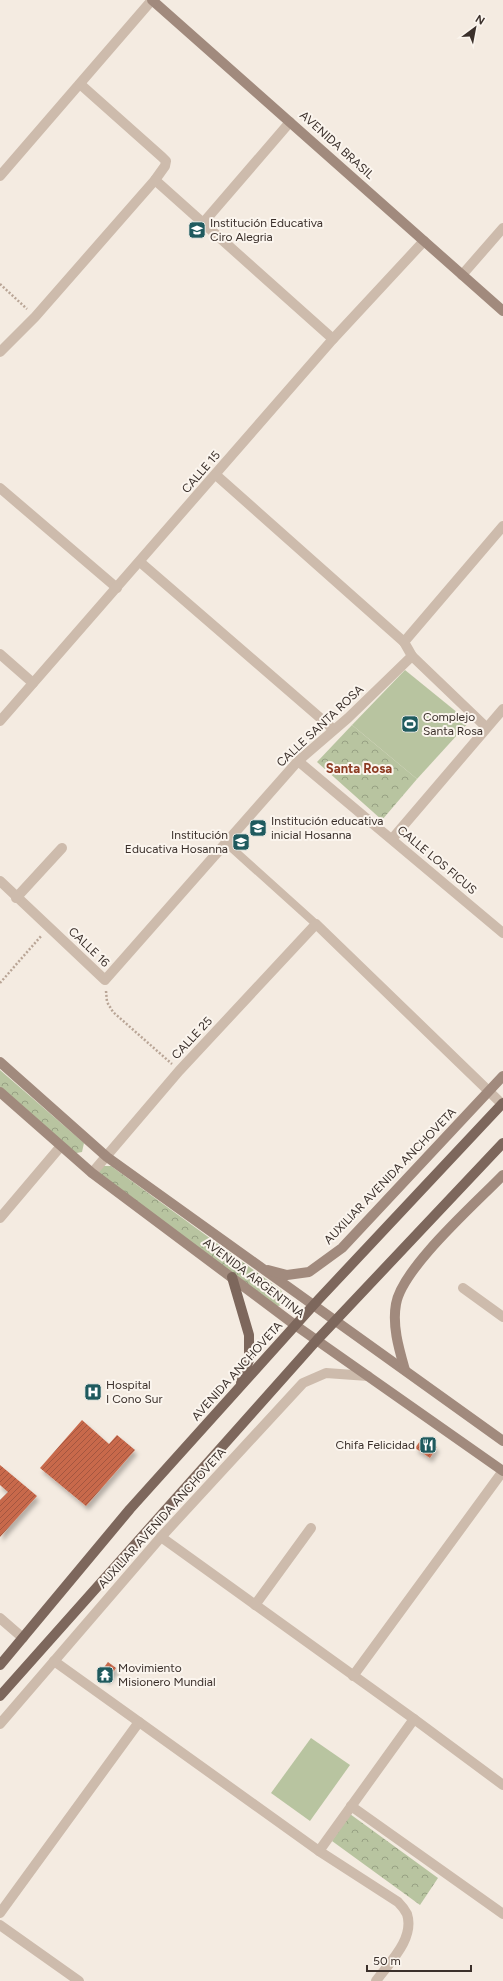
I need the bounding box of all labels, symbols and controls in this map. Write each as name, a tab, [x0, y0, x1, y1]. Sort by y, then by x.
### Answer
north arrow	[455, 8, 495, 48]
text: N	[473, 12, 487, 28]
street label: AVENIDA BRASIL	[297, 108, 377, 182]
place label: Institución Educativa Ciro Alegria	[210, 216, 323, 244]
school or university icon: Institución Educativa Ciro Alegria	[187, 220, 207, 240]
street label: CALLE 15	[179, 448, 223, 496]
street label: CALLE SANTA ROSA	[274, 682, 366, 770]
place label: Complejo Santa Rosa	[423, 710, 483, 738]
sports icon: Complejo Santa Rosa	[400, 714, 420, 734]
district label: Santa Rosa	[326, 761, 392, 776]
place label: Institución educativa inicial Hosanna	[271, 814, 383, 842]
school or university icon: Institución educativa inicial Hosanna	[248, 818, 268, 838]
street label: CALLE LOS FICUS	[394, 823, 480, 897]
place label: Institución Educativa Hosanna	[125, 828, 228, 856]
school or university icon: Institución Educativa Hosanna	[231, 832, 251, 852]
street label: CALLE 16	[66, 924, 112, 970]
street label: CALLE 25	[169, 1014, 215, 1062]
street label: AUXILIAR AVENIDA ANCHOVETA	[321, 1105, 459, 1247]
street label: AVENIDA ARGENTINA	[201, 1235, 307, 1321]
street label: AVENIDA ANCHOVETA	[189, 1319, 285, 1423]
place label: Hospital I Cono Sur	[106, 1378, 163, 1406]
hospital icon: Hospital I Cono Sur	[83, 1382, 103, 1402]
restaurant icon: Chifa Felicidad	[418, 1435, 438, 1455]
place label: Chifa Felicidad	[336, 1438, 415, 1452]
street label: AUXILIAR AVENIDA ANCHOVETA	[95, 1445, 229, 1591]
place label: Movimiento Misionero Mundial	[118, 1661, 216, 1689]
temple icon: Movimiento Misionero Mundial	[95, 1665, 115, 1685]
scale bar	[367, 1947, 471, 1973]
text: 50 m	[373, 1954, 401, 1968]

